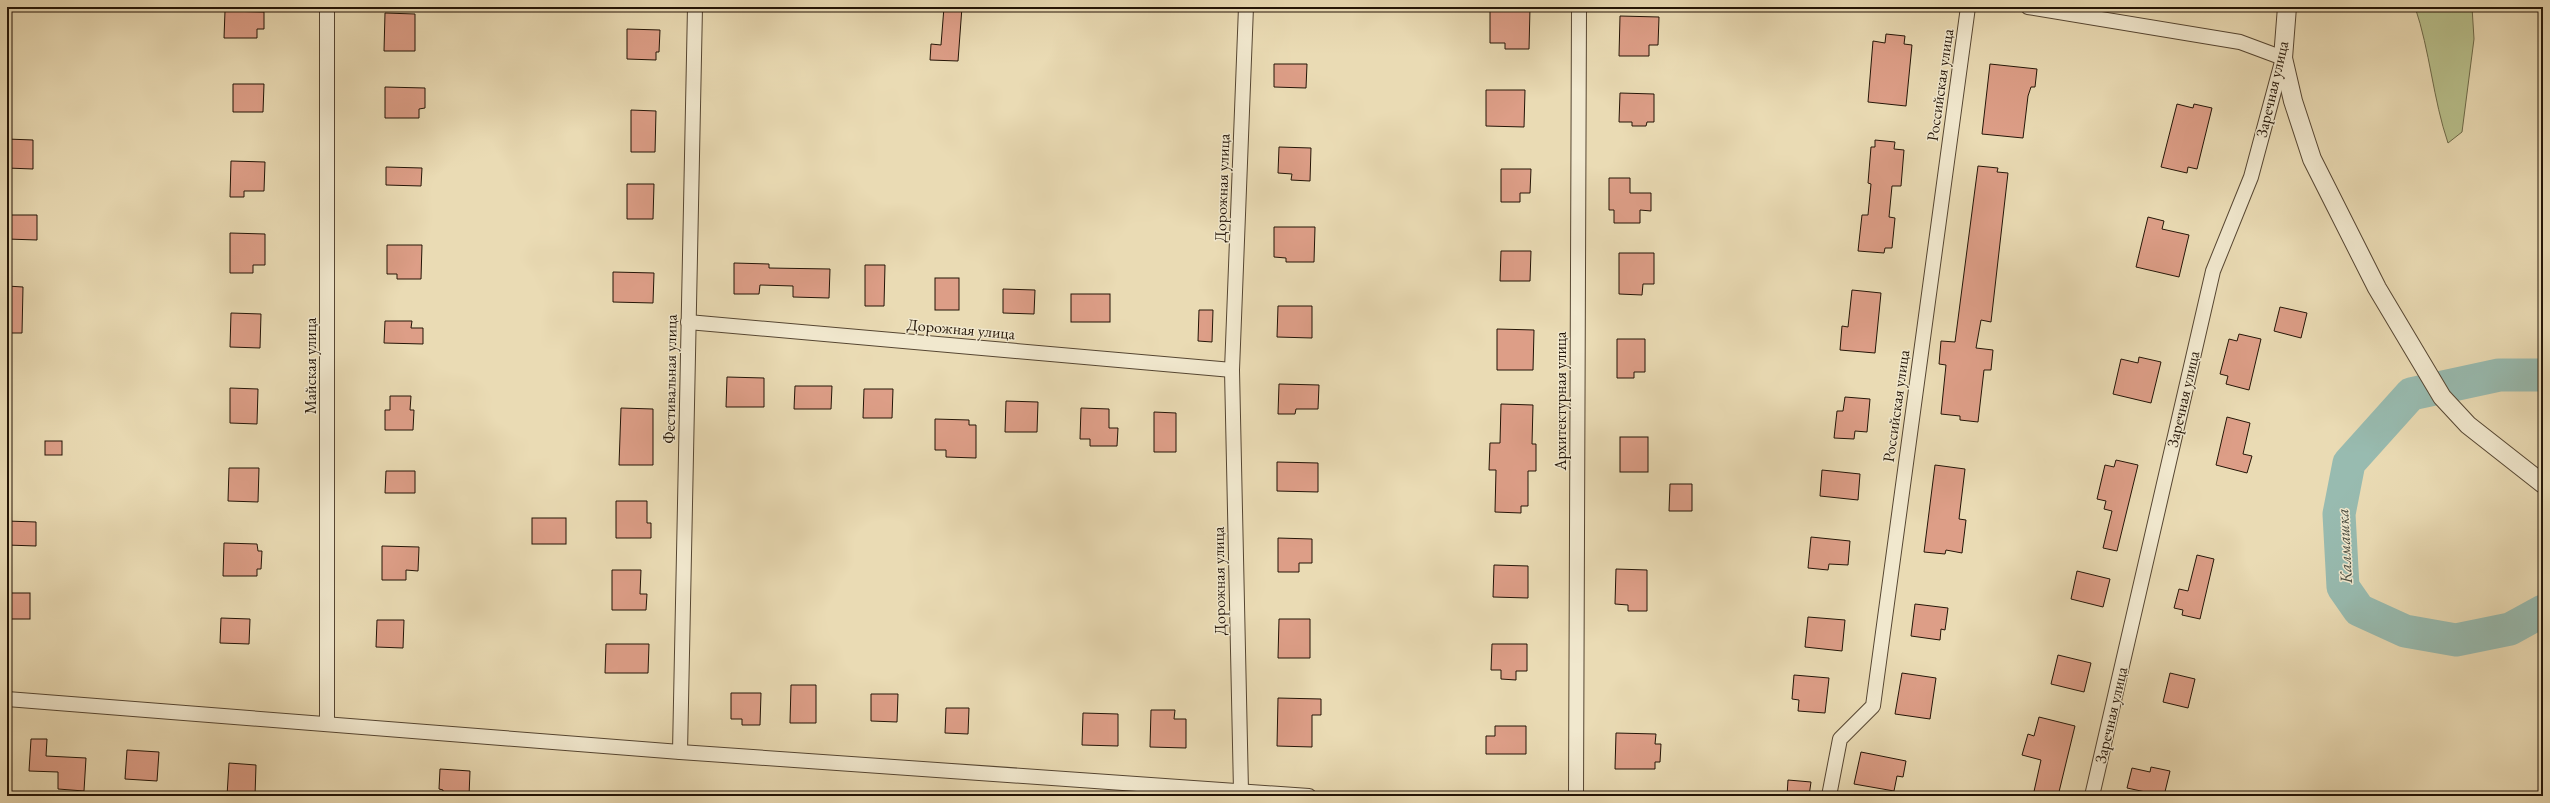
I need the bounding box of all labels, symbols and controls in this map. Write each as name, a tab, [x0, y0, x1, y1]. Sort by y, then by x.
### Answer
street label: Российская улица	[1922, 27, 1958, 142]
street label: Заречная улица	[2251, 38, 2293, 139]
street label: Дорожная улица	[1210, 133, 1234, 243]
street label: Фестивальная улица	[658, 314, 682, 444]
street label: Дорожная улица	[906, 314, 1017, 344]
street label: Майская улица	[300, 317, 321, 414]
street label: Архитектурная улица	[1550, 331, 1571, 471]
street label: Российская улица	[1878, 348, 1914, 463]
street label: Заречная улица	[2162, 348, 2204, 449]
water label: Калмашка	[2331, 508, 2357, 585]
street label: Дорожная улица	[1208, 526, 1230, 636]
street label: Заречная улица	[2090, 664, 2132, 765]

